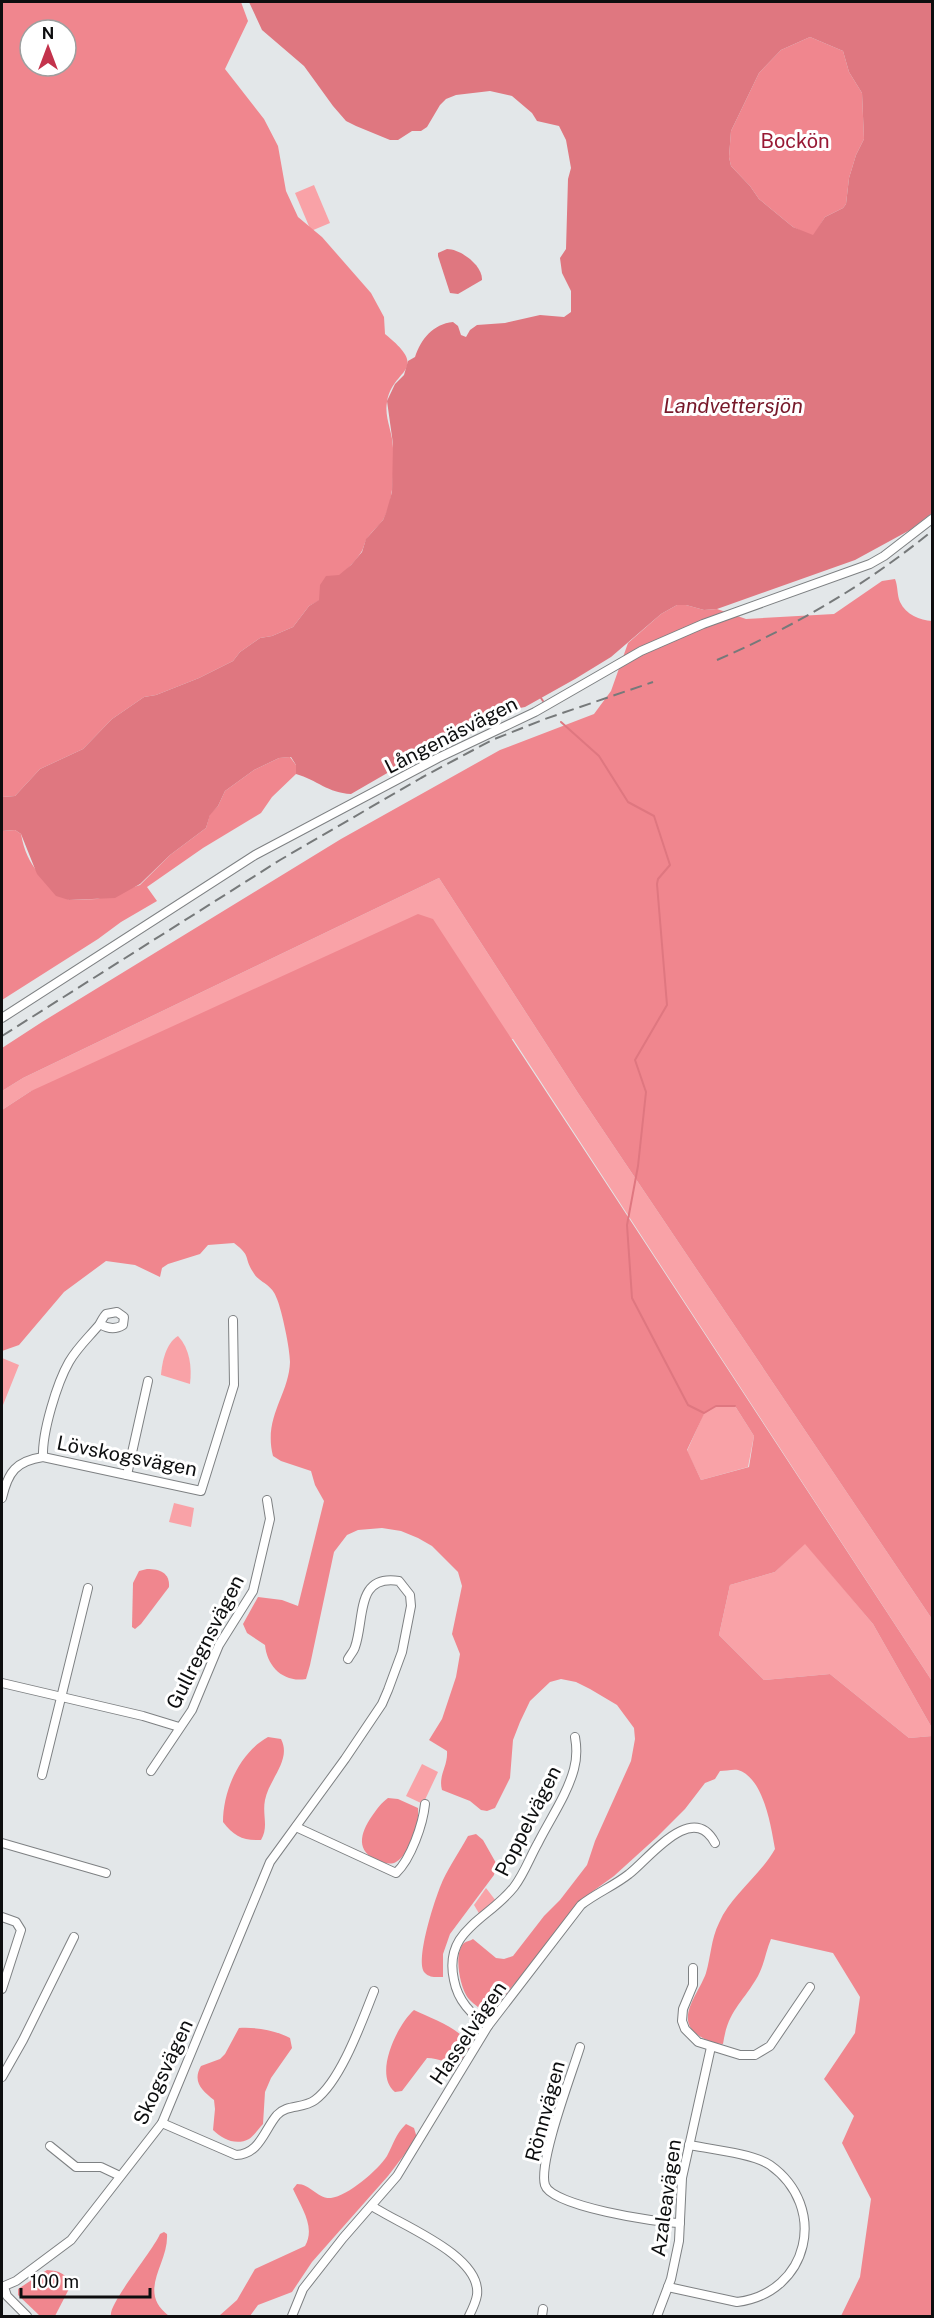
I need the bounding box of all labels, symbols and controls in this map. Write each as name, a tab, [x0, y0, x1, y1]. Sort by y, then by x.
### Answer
north arrow	[18, 18, 78, 78]
text: N	[42, 24, 54, 43]
park label: Bockön	[760, 129, 830, 153]
water label: Landvettersjön	[663, 393, 803, 418]
street label: Långenäsvägen	[381, 691, 521, 779]
street label: Lövskogsvägen	[55, 1431, 199, 1481]
street label: Gullregnsvägen	[161, 1571, 249, 1713]
street label: Poppelvägen	[490, 1762, 566, 1880]
street label: Hasselvägen	[425, 1977, 511, 2089]
street label: Skogsvägen	[128, 2016, 198, 2128]
street label: Rönnvägen	[520, 2058, 570, 2164]
street label: Azaleavägen	[646, 2138, 686, 2258]
scale bar	[21, 2261, 150, 2299]
text: 100 m	[30, 2271, 79, 2292]

